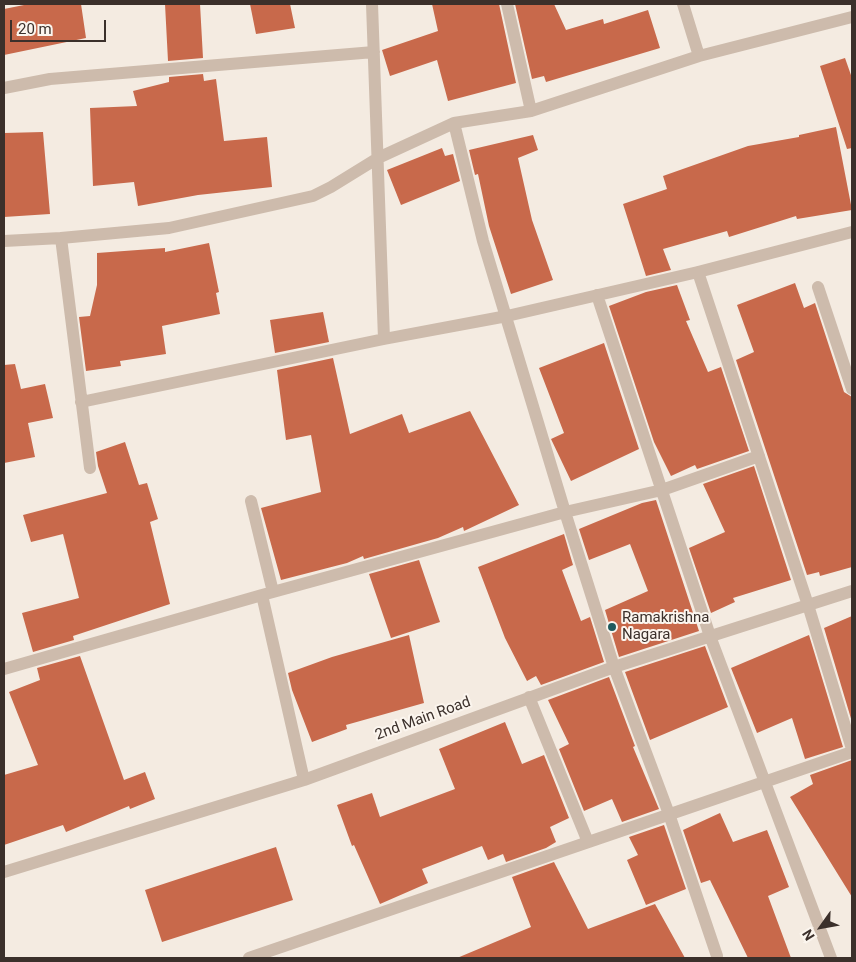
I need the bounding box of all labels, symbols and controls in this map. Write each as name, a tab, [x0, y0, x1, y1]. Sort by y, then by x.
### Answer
scale bar	[12, 10, 109, 42]
text: 20 m	[18, 20, 52, 38]
place label: Ramakrishna Nagara	[622, 609, 709, 644]
marker: Ramakrishna Nagara	[606, 621, 618, 633]
street label: 2nd Main Road	[373, 693, 473, 745]
north arrow	[796, 902, 846, 952]
text: N	[799, 927, 818, 943]

